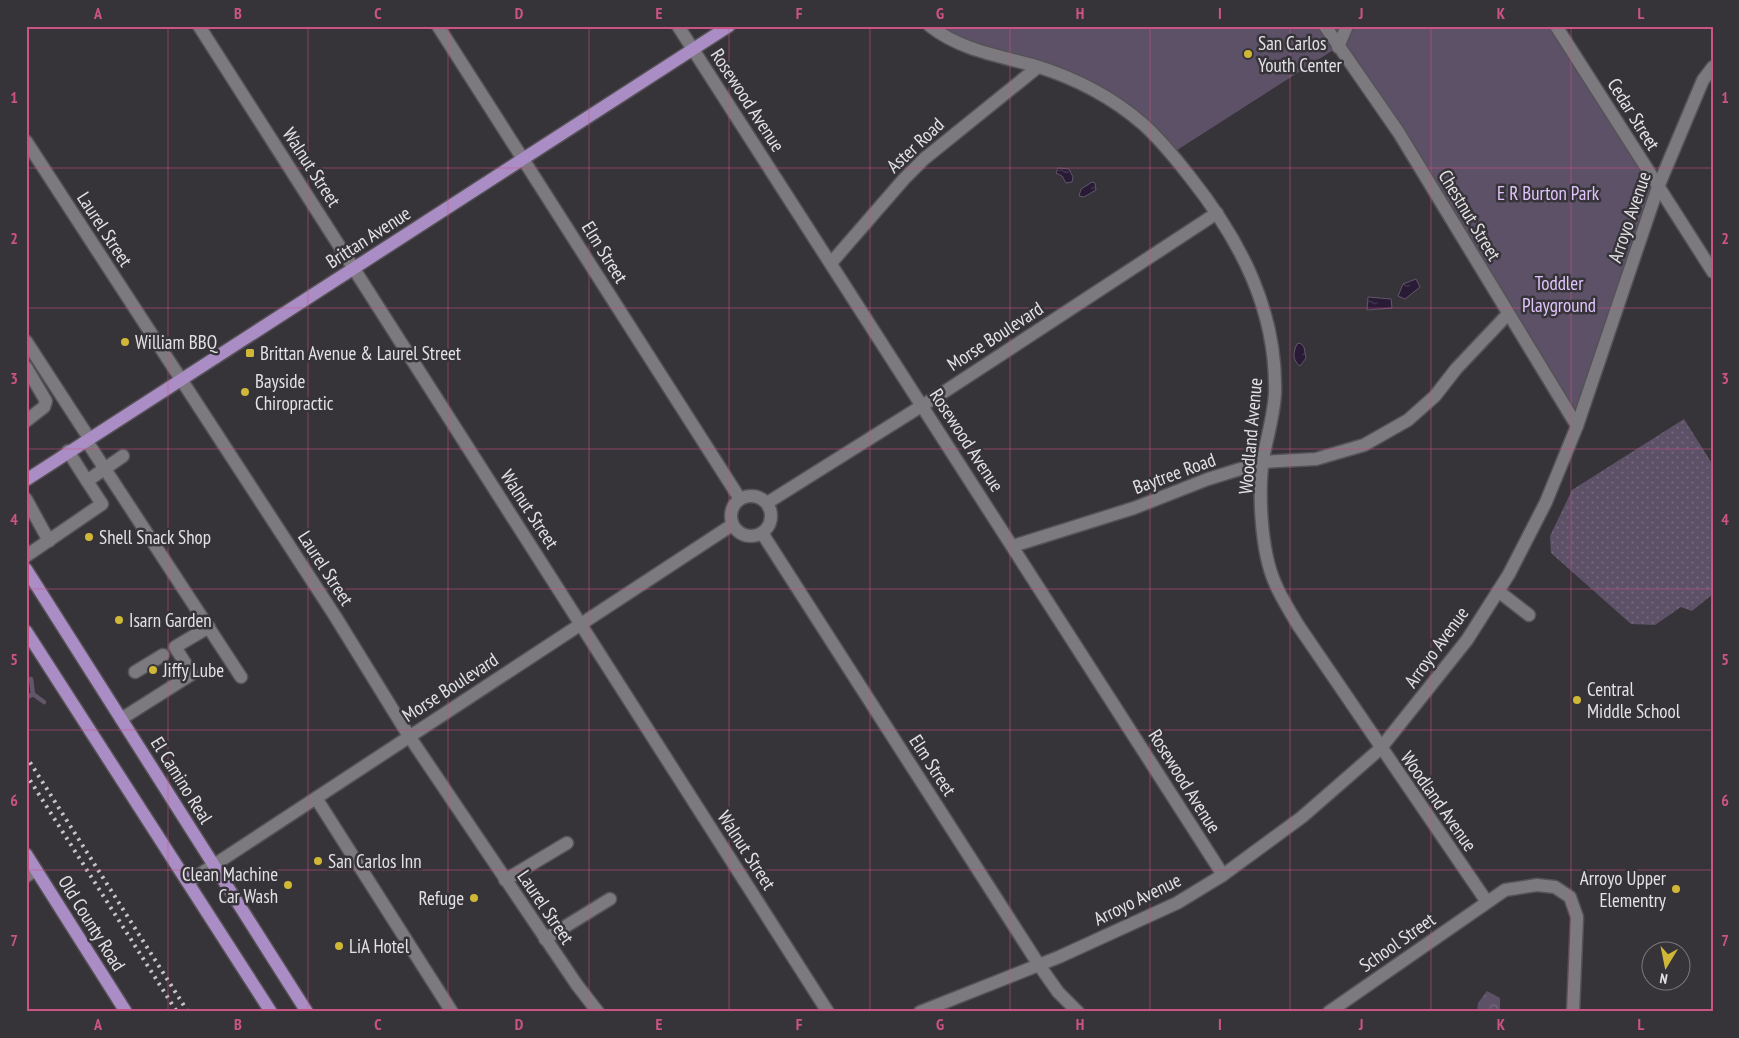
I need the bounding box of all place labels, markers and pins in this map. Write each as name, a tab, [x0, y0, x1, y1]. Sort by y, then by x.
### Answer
place label: San Carlos Youth Center	[1258, 31, 1343, 77]
marker: San Carlos Youth Center	[1242, 48, 1254, 60]
place label: William BBQ	[135, 330, 218, 354]
marker: William BBQ	[119, 336, 131, 348]
place label: Brittan Avenue & Laurel Street	[260, 341, 462, 365]
marker: Brittan Avenue & Laurel Street	[244, 347, 256, 359]
place label: Bayside Chiropractic	[255, 369, 334, 415]
marker: Bayside Chiropractic	[239, 386, 251, 398]
place label: Shell Snack Shop	[99, 525, 211, 549]
marker: Shell Snack Shop	[83, 531, 95, 543]
place label: Isarn Garden	[129, 608, 212, 632]
marker: Isarn Garden	[113, 614, 125, 626]
place label: Jiffy Lube	[162, 658, 224, 682]
marker: Jiffy Lube	[147, 664, 159, 676]
place label: Central Middle School	[1587, 677, 1681, 723]
marker: Central Middle School	[1571, 694, 1583, 706]
place label: San Carlos Inn	[328, 849, 422, 873]
marker: San Carlos Inn	[312, 855, 324, 867]
place label: Clean Machine Car Wash	[182, 862, 278, 908]
place label: Arroyo Upper Elementry	[1580, 866, 1667, 912]
marker: Clean Machine Car Wash	[282, 879, 294, 891]
marker: Arroyo Upper Elementry	[1670, 883, 1682, 895]
place label: Refuge	[419, 886, 464, 910]
marker: Refuge	[468, 892, 480, 904]
place label: LiA Hotel	[349, 934, 410, 958]
marker: LiA Hotel	[333, 940, 345, 952]

